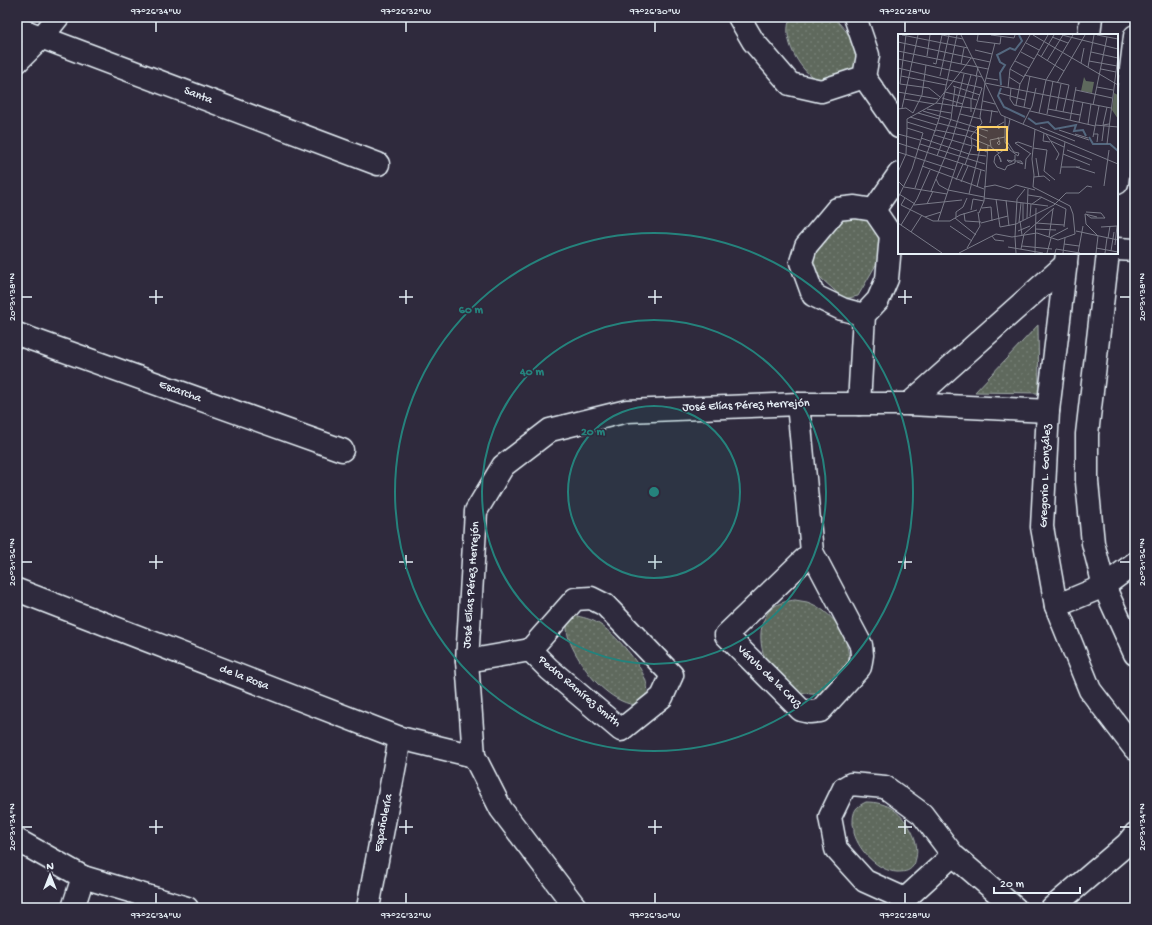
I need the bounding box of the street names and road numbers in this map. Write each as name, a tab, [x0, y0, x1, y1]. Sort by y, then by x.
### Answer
street label: Santa	[182, 84, 215, 108]
street label: Escarcha	[157, 378, 203, 406]
street label: José Elías Pérez Herrejón	[682, 397, 810, 415]
street label: Gregorio L. González	[1037, 423, 1055, 528]
street label: José Elías Pérez Herrejón	[461, 521, 483, 649]
street label: Vérulo de la Cruz	[733, 642, 805, 712]
street label: Pedro Ramírez Smith	[534, 653, 624, 731]
street label: de la Rosa	[217, 662, 271, 694]
street label: Españolería	[372, 793, 397, 853]

